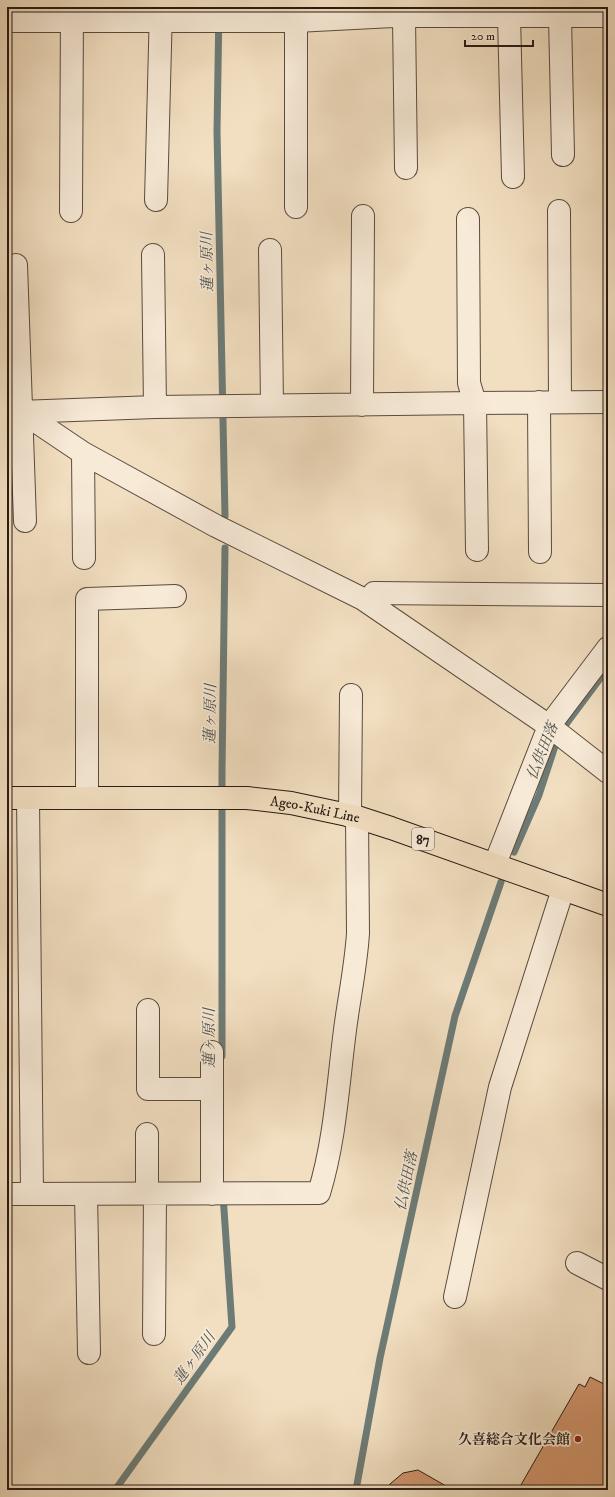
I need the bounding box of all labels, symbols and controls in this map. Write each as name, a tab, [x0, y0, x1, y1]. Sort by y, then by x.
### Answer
scale bar	[465, 22, 533, 48]
text: 20 m	[471, 29, 495, 44]
water label: 蓮ヶ原川	[197, 230, 218, 292]
water label: 蓮ヶ原川	[200, 682, 221, 744]
water label: 仏供田落	[522, 717, 564, 783]
street label: Ageo-Kuki Line	[269, 793, 361, 827]
road number: 87	[412, 828, 434, 850]
water label: 蓮ヶ原川	[200, 1006, 219, 1068]
water label: 仏供田落	[391, 1147, 423, 1212]
water label: 蓮ヶ原川	[169, 1327, 221, 1388]
place label: 久喜総合文化会館	[458, 1431, 570, 1449]
marker: 久喜総合文化会館	[573, 1434, 583, 1444]

